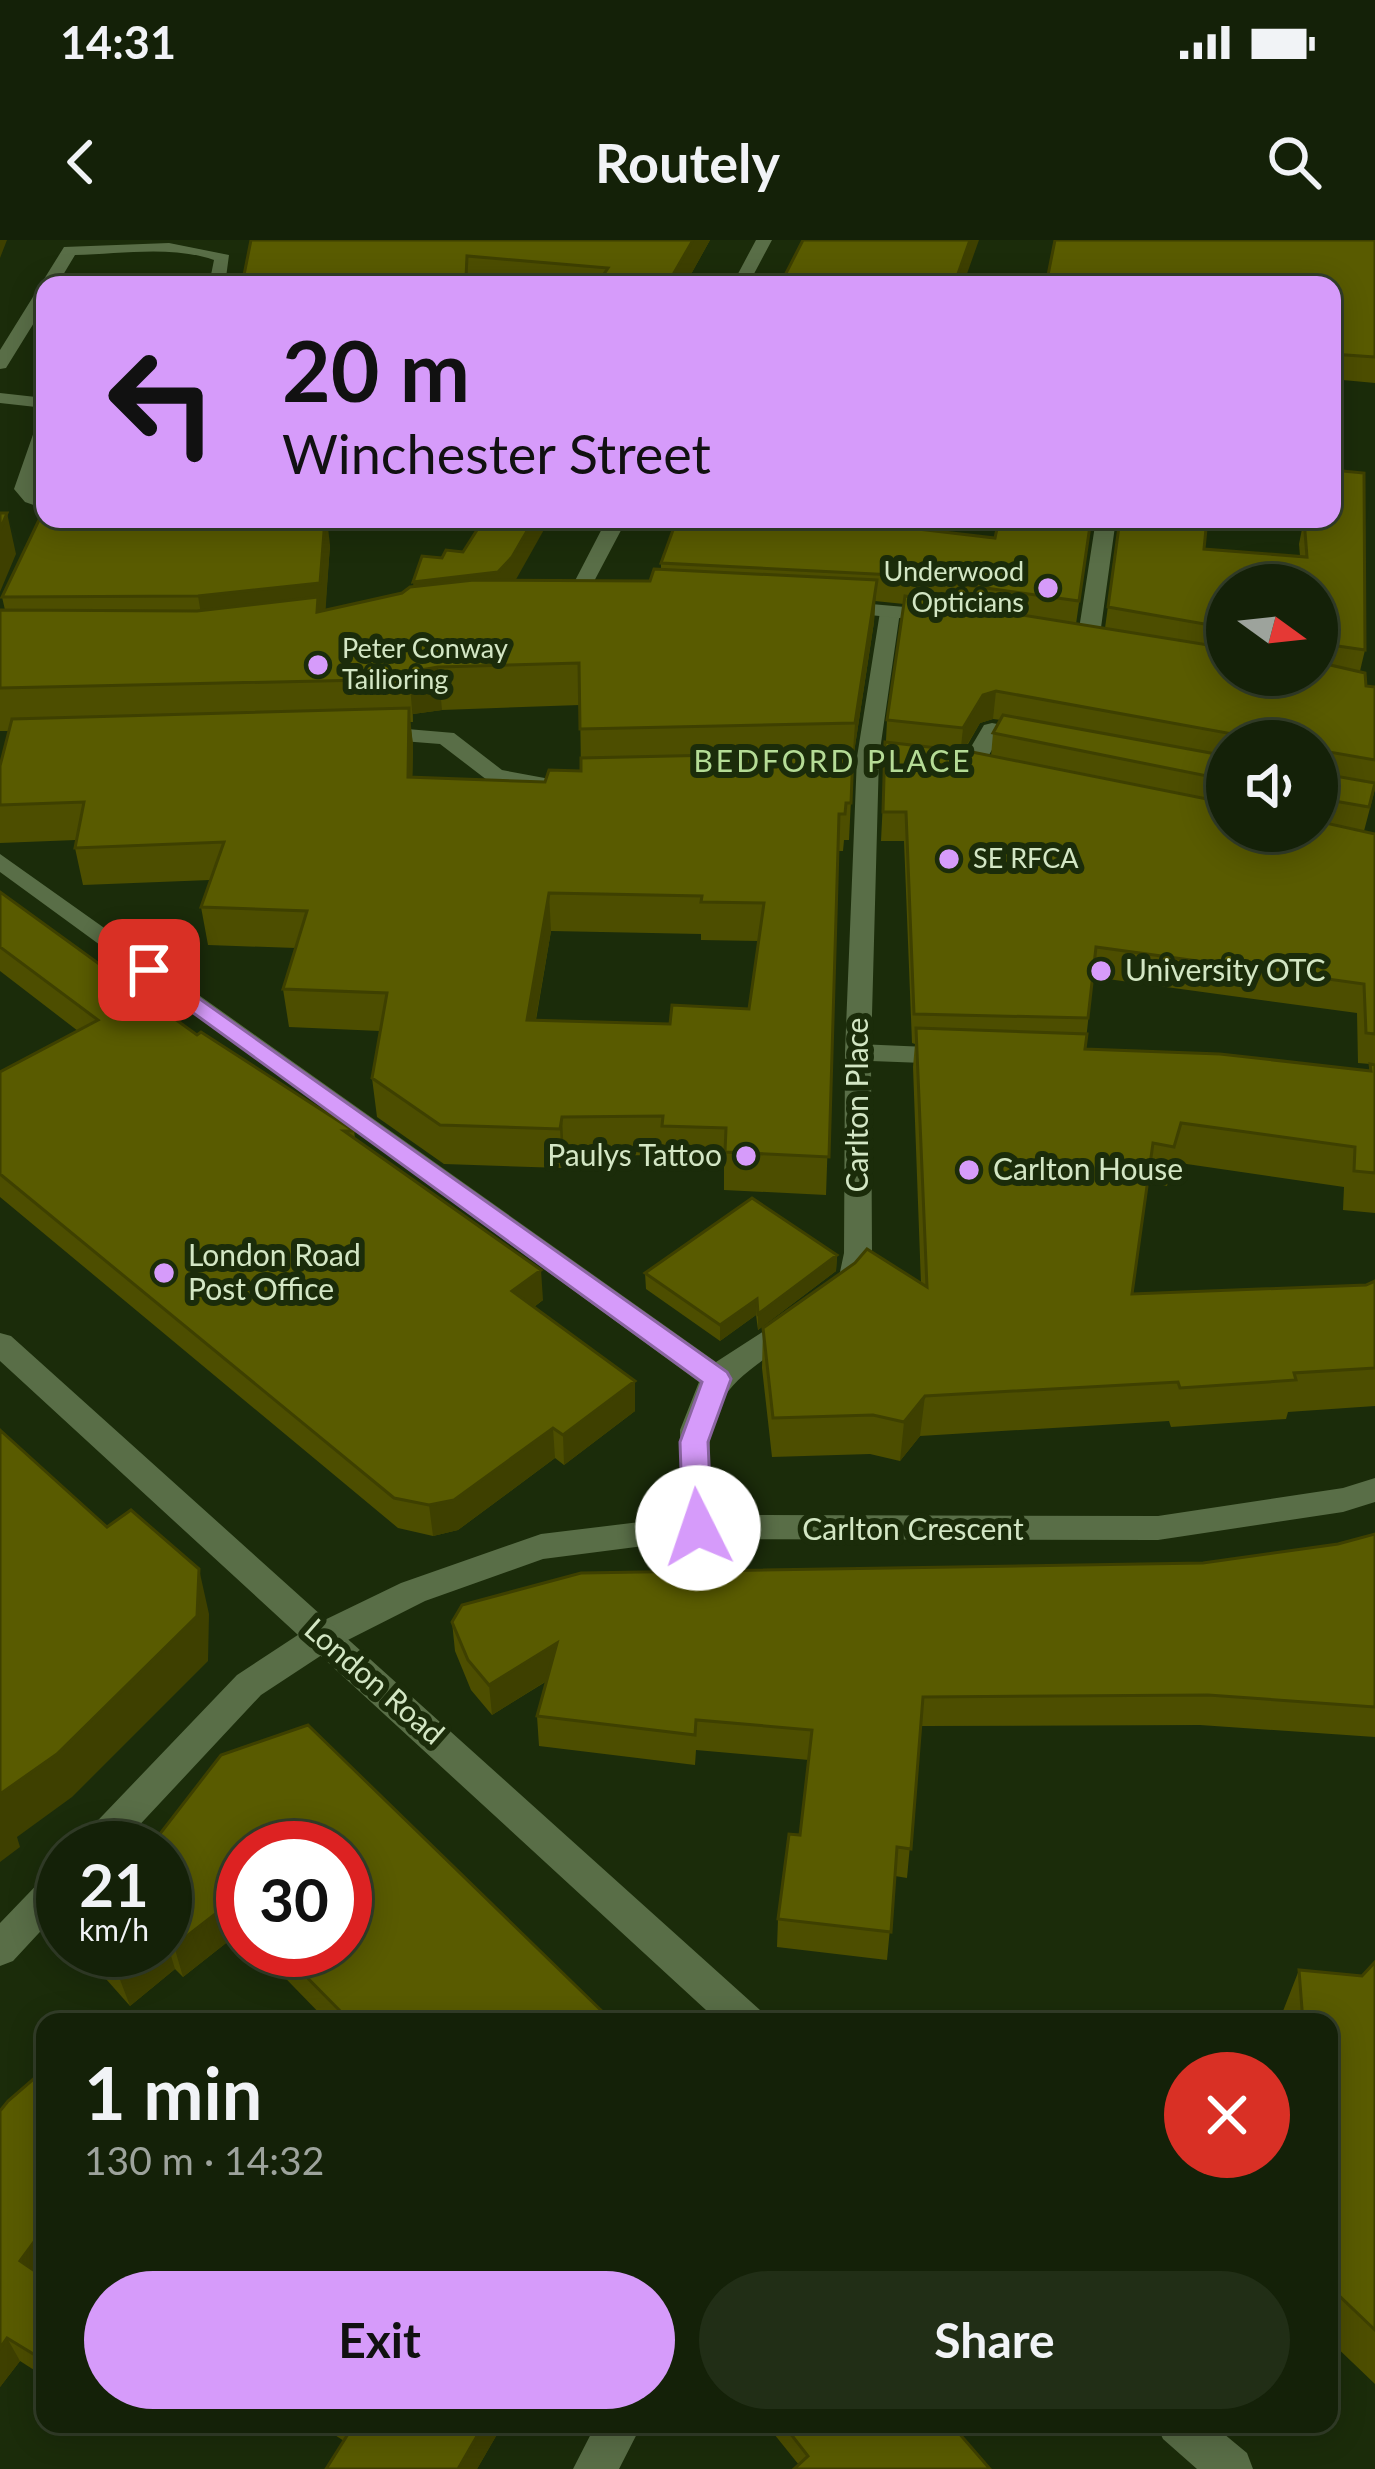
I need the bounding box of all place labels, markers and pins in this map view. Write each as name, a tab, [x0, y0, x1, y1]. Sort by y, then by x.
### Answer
place label: Underwood Opticians	[884, 554, 1024, 618]
marker: Underwood Opticians	[1035, 575, 1061, 601]
place label: Peter Conway Tailioring	[342, 631, 508, 695]
marker: Peter Conway Tailioring	[305, 652, 331, 678]
place label: SE RFCA	[973, 841, 1079, 874]
marker: SE RFCA	[936, 846, 962, 872]
pin	[98, 919, 200, 1021]
place label: University OTC	[1125, 951, 1326, 987]
marker: University OTC	[1088, 958, 1114, 984]
place label: Paulys Tattoo	[547, 1136, 722, 1172]
marker: Paulys Tattoo	[733, 1143, 759, 1169]
place label: Carlton House	[993, 1150, 1183, 1186]
marker: Carlton House	[956, 1157, 982, 1183]
place label: London Road Post Office	[188, 1236, 361, 1306]
marker: London Road Post Office	[151, 1260, 177, 1286]

